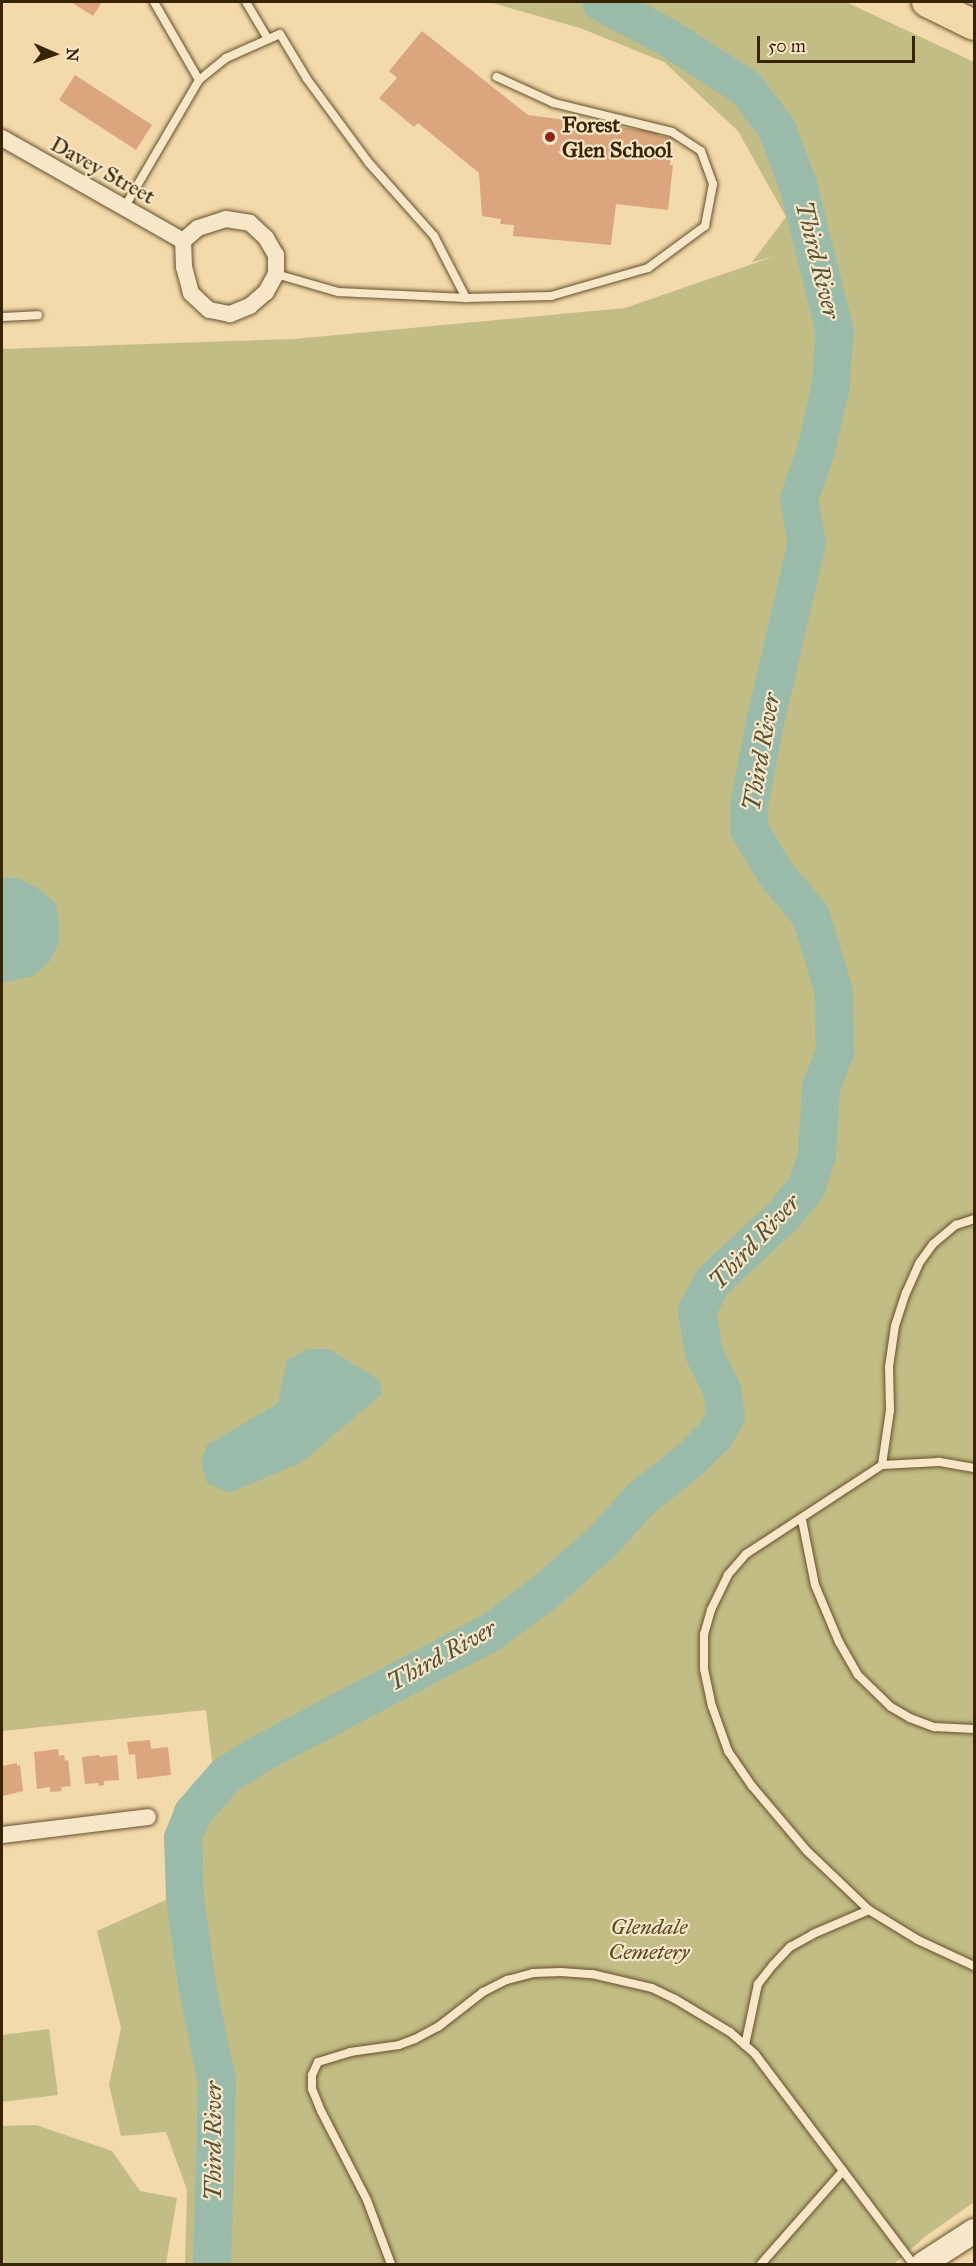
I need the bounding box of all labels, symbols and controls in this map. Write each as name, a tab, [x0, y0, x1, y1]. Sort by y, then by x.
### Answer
north arrow	[24, 24, 84, 84]
scale bar	[760, 24, 918, 62]
text: 50 m	[768, 35, 806, 57]
text: N	[63, 48, 82, 62]
place label: Forest Glen School	[562, 111, 672, 162]
street label: Davey Street	[46, 130, 160, 210]
marker: Forest Glen School	[543, 130, 557, 144]
water label: Third River	[789, 198, 845, 322]
water label: Third River	[737, 691, 787, 813]
water label: Third River	[704, 1188, 806, 1296]
water label: Third River	[383, 1614, 501, 1698]
park label: Glendale Cemetery	[609, 1913, 689, 1964]
water label: Third River	[200, 2081, 228, 2201]

